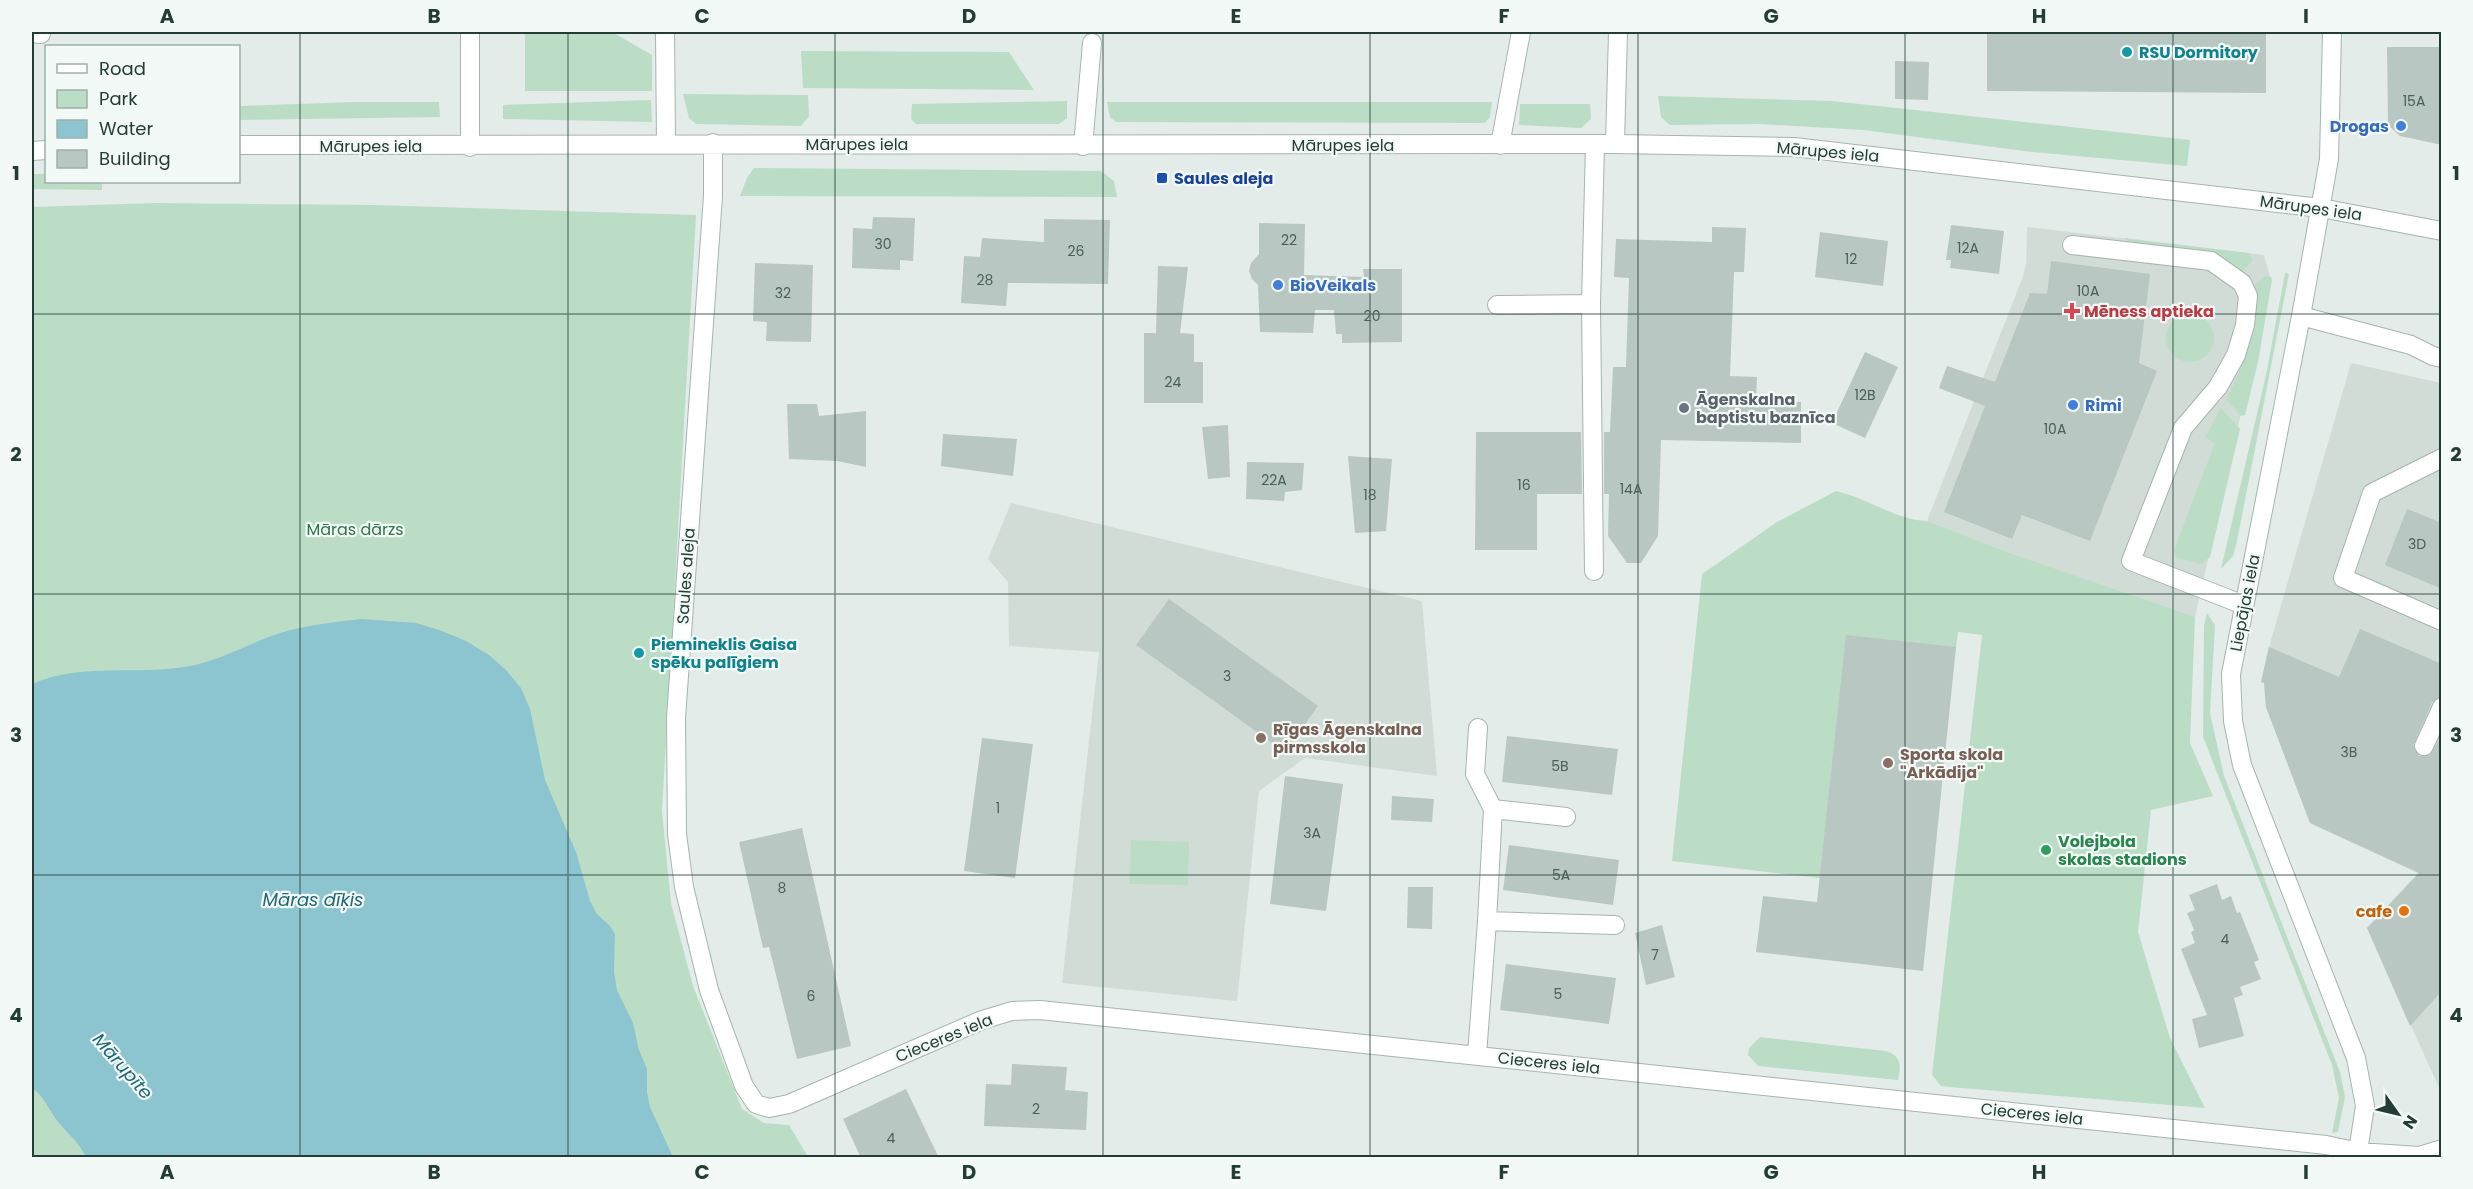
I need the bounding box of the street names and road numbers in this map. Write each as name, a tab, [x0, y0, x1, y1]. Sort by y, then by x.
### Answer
street label: Mārupes iela	[806, 133, 908, 156]
street label: Mārupes iela	[1292, 134, 1394, 157]
street label: Mārupes iela	[320, 135, 422, 158]
street label: Mārupes iela	[1776, 136, 1880, 168]
street label: Mārupes iela	[2259, 189, 2363, 227]
street label: Saules aleja	[671, 527, 701, 625]
street label: Liepājas iela	[2224, 552, 2266, 654]
street label: Cieceres iela	[892, 1008, 996, 1068]
street label: Cieceres iela	[1497, 1046, 1601, 1080]
street label: Cieceres iela	[1980, 1097, 2084, 1131]

